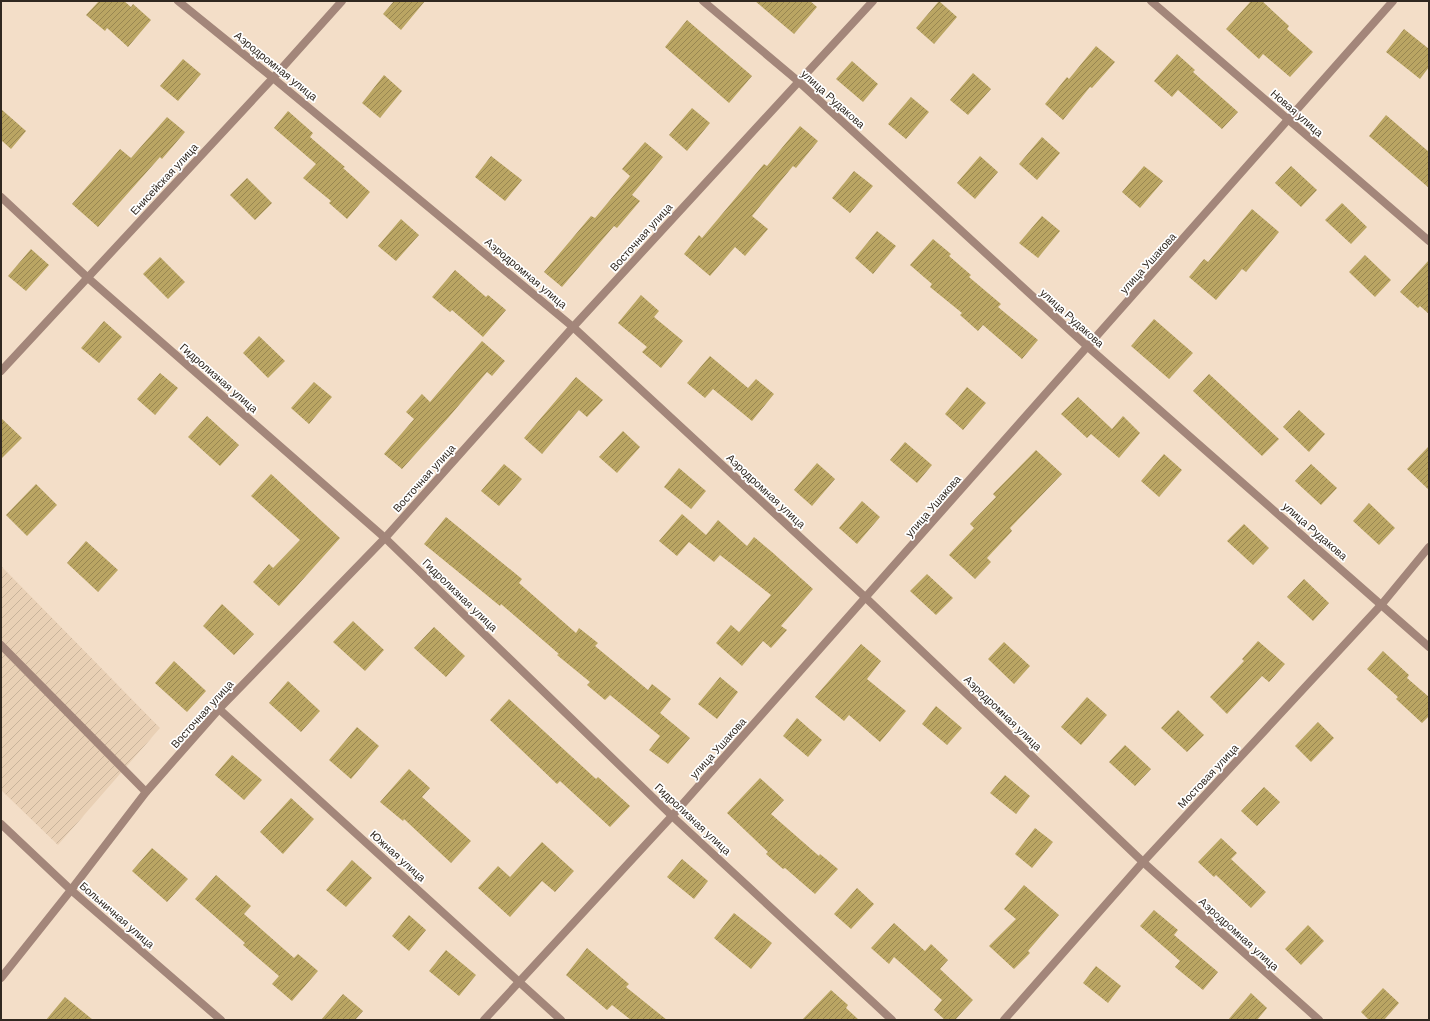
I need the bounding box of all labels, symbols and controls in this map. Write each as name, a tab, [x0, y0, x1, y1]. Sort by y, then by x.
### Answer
street label: Аэродромная улица	[232, 29, 320, 104]
street label: улица Рудакова	[799, 67, 868, 131]
street label: Новая улица	[1268, 87, 1326, 139]
street label: Енисейская улица	[128, 140, 201, 217]
street label: Восточная улица	[607, 200, 675, 273]
street label: улица Ушакова	[1118, 229, 1179, 296]
street label: Аэродромная улица	[483, 235, 570, 311]
street label: улица Рудакова	[1038, 286, 1107, 350]
street label: Гидролизная улица	[178, 341, 261, 416]
street label: Восточная улица	[390, 441, 458, 514]
street label: Аэродромная улица	[724, 452, 808, 531]
street label: улица Ушакова	[903, 472, 964, 539]
street label: улица Рудакова	[1280, 500, 1350, 563]
street label: Гидролизная улица	[420, 556, 500, 634]
street label: Аэродромная улица	[962, 673, 1045, 754]
street label: Восточная улица	[168, 677, 236, 750]
street label: улица Ушакова	[688, 714, 749, 781]
street label: Мостовая улица	[1175, 741, 1241, 810]
street label: Гидролизная улица	[653, 781, 734, 858]
street label: Южная улица	[368, 828, 429, 884]
street label: Больничная улица	[77, 879, 157, 951]
street label: Аэродромная улица	[1197, 895, 1282, 973]

